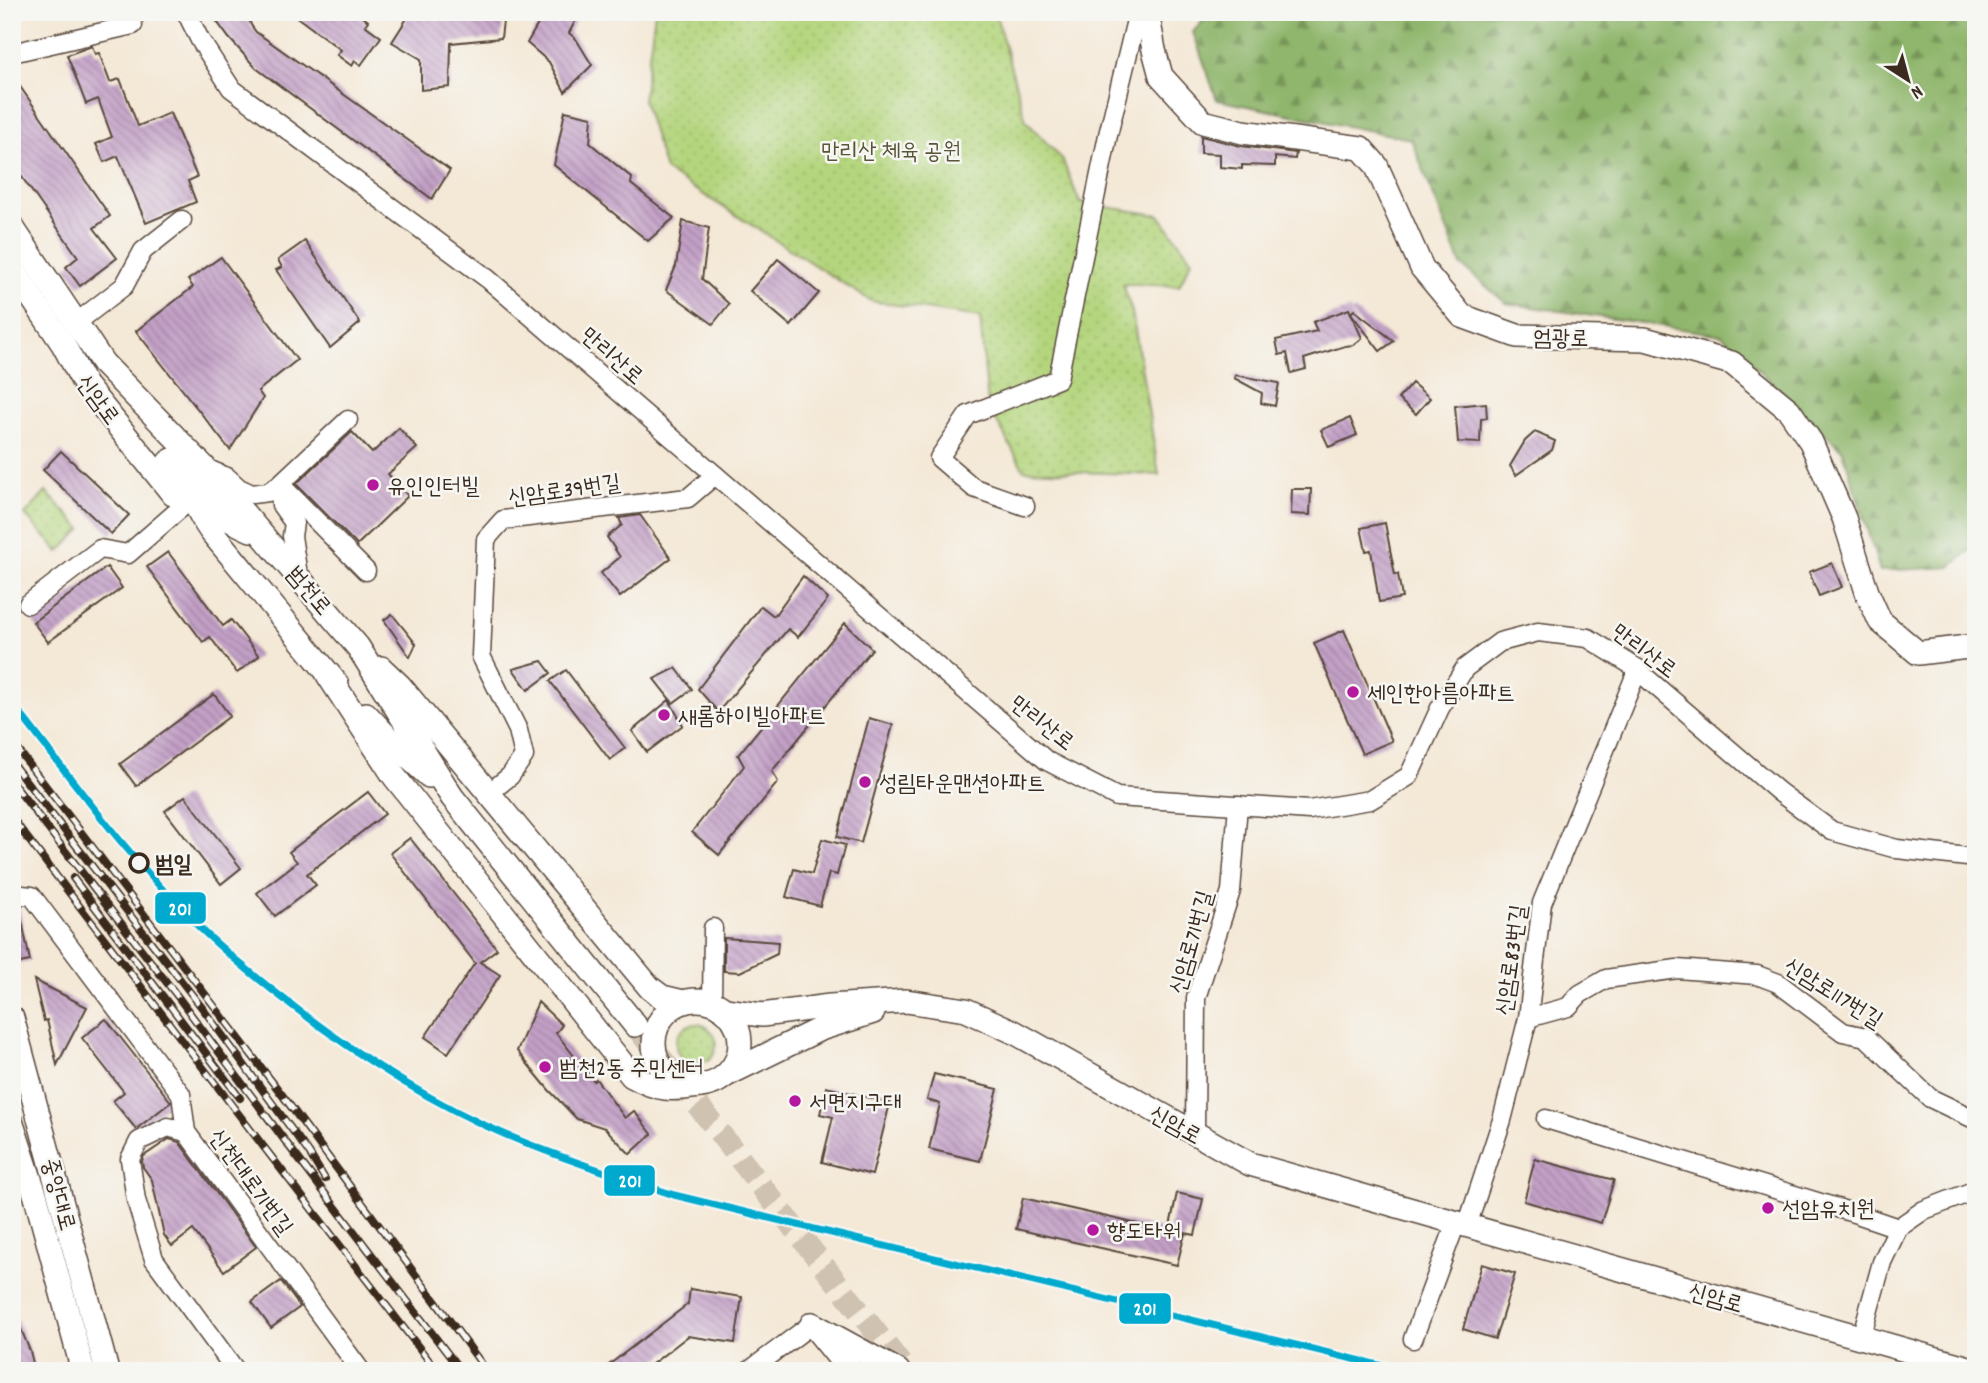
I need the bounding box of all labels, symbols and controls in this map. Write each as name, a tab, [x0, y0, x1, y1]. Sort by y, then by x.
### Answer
north arrow	[1872, 46, 1942, 116]
text: N	[1904, 77, 1928, 105]
park label: 만리산 체육 공원	[821, 137, 961, 170]
street label: 만리산로	[572, 321, 649, 394]
street label: 엄광로	[1533, 324, 1589, 357]
street label: 신암로	[66, 369, 126, 433]
street label: 신암로39번길	[506, 468, 623, 517]
place label: 유인인터빌	[387, 472, 480, 505]
marker: 유인인터빌	[365, 477, 381, 493]
street label: 범천로	[277, 560, 338, 624]
street label: 만리산로	[1603, 617, 1682, 688]
place label: 세인한아름아파트	[1367, 679, 1515, 712]
marker: 세인한아름아파트	[1345, 684, 1361, 700]
street label: 만리산로	[1002, 689, 1080, 761]
place label: 새롬하이빌아파트	[678, 702, 826, 735]
marker: 새롬하이빌아파트	[656, 707, 672, 723]
place label: 성림타운맨션아파트	[879, 769, 1046, 802]
marker: 성림타운맨션아파트	[857, 774, 873, 790]
place label: 범일	[155, 850, 193, 883]
marker: 범일	[129, 853, 149, 873]
street label: 신암로71번길	[1163, 887, 1224, 999]
line badge: 201	[154, 891, 207, 925]
text: 201	[169, 898, 191, 925]
street label: 신암로83번길	[1489, 903, 1538, 1018]
street label: 신암로117번길	[1776, 951, 1888, 1038]
place label: 범천2동 주민센터	[559, 1054, 704, 1087]
marker: 범천2동 주민센터	[537, 1059, 553, 1075]
place label: 서면지구대	[809, 1088, 902, 1121]
marker: 서면지구대	[787, 1093, 803, 1109]
street label: 신암로	[1142, 1099, 1207, 1155]
street label: 신천대로71번길	[199, 1123, 299, 1243]
street label: 중앙대로	[31, 1155, 82, 1235]
line badge: 201	[603, 1164, 656, 1197]
text: 201	[619, 1170, 641, 1197]
place label: 선암유치원	[1782, 1195, 1875, 1228]
marker: 선암유치원	[1760, 1200, 1776, 1216]
place label: 향도타워	[1107, 1217, 1181, 1250]
marker: 향도타워	[1085, 1222, 1101, 1238]
street label: 신암로	[1684, 1277, 1746, 1324]
line badge: 201	[1118, 1292, 1172, 1325]
text: 201	[1134, 1298, 1156, 1325]

